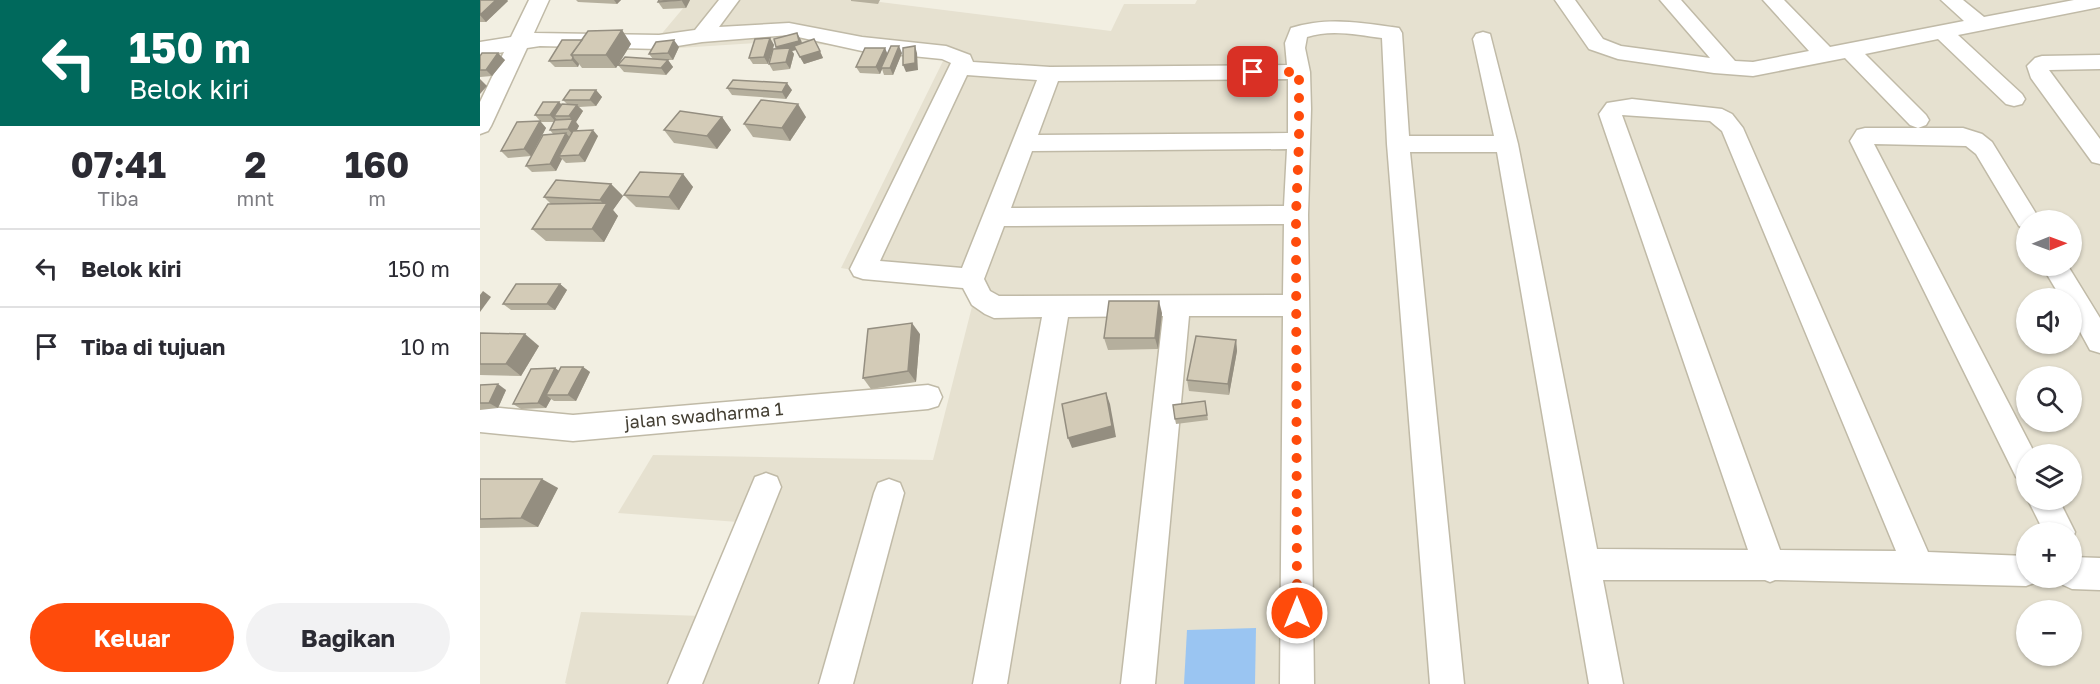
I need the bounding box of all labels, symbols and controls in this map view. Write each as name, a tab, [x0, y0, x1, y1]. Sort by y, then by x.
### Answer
text: 150 m	[129, 22, 251, 72]
icon: left	[30, 24, 108, 102]
pin	[1227, 46, 1278, 97]
icon: arrive	[1236, 55, 1269, 88]
text: Belok kiri	[129, 73, 250, 105]
text: 07:41	[70, 143, 166, 186]
text: 2	[244, 143, 266, 186]
text: 160	[345, 143, 410, 186]
text: Tiba	[98, 186, 139, 210]
text: mnt	[236, 186, 274, 210]
text: m	[368, 186, 386, 210]
north arrow	[2016, 210, 2082, 276]
map controls	[2016, 210, 2082, 666]
icon: left	[30, 252, 63, 285]
text: Belok kiri	[81, 255, 182, 282]
text: 150 m	[388, 255, 450, 282]
button: sound	[2016, 288, 2082, 354]
icon: arrive	[30, 330, 63, 363]
text: Tiba di tujuan	[81, 333, 225, 360]
text: 10 m	[401, 333, 450, 360]
button: search	[2016, 366, 2082, 432]
street label: jalan swadharma 1	[623, 397, 784, 433]
button: layers	[2016, 444, 2082, 510]
button: +	[2016, 522, 2082, 588]
position arrow	[1265, 581, 1329, 645]
button: −	[2016, 600, 2082, 666]
button: Keluar	[30, 603, 234, 672]
button: Bagikan	[246, 603, 450, 672]

